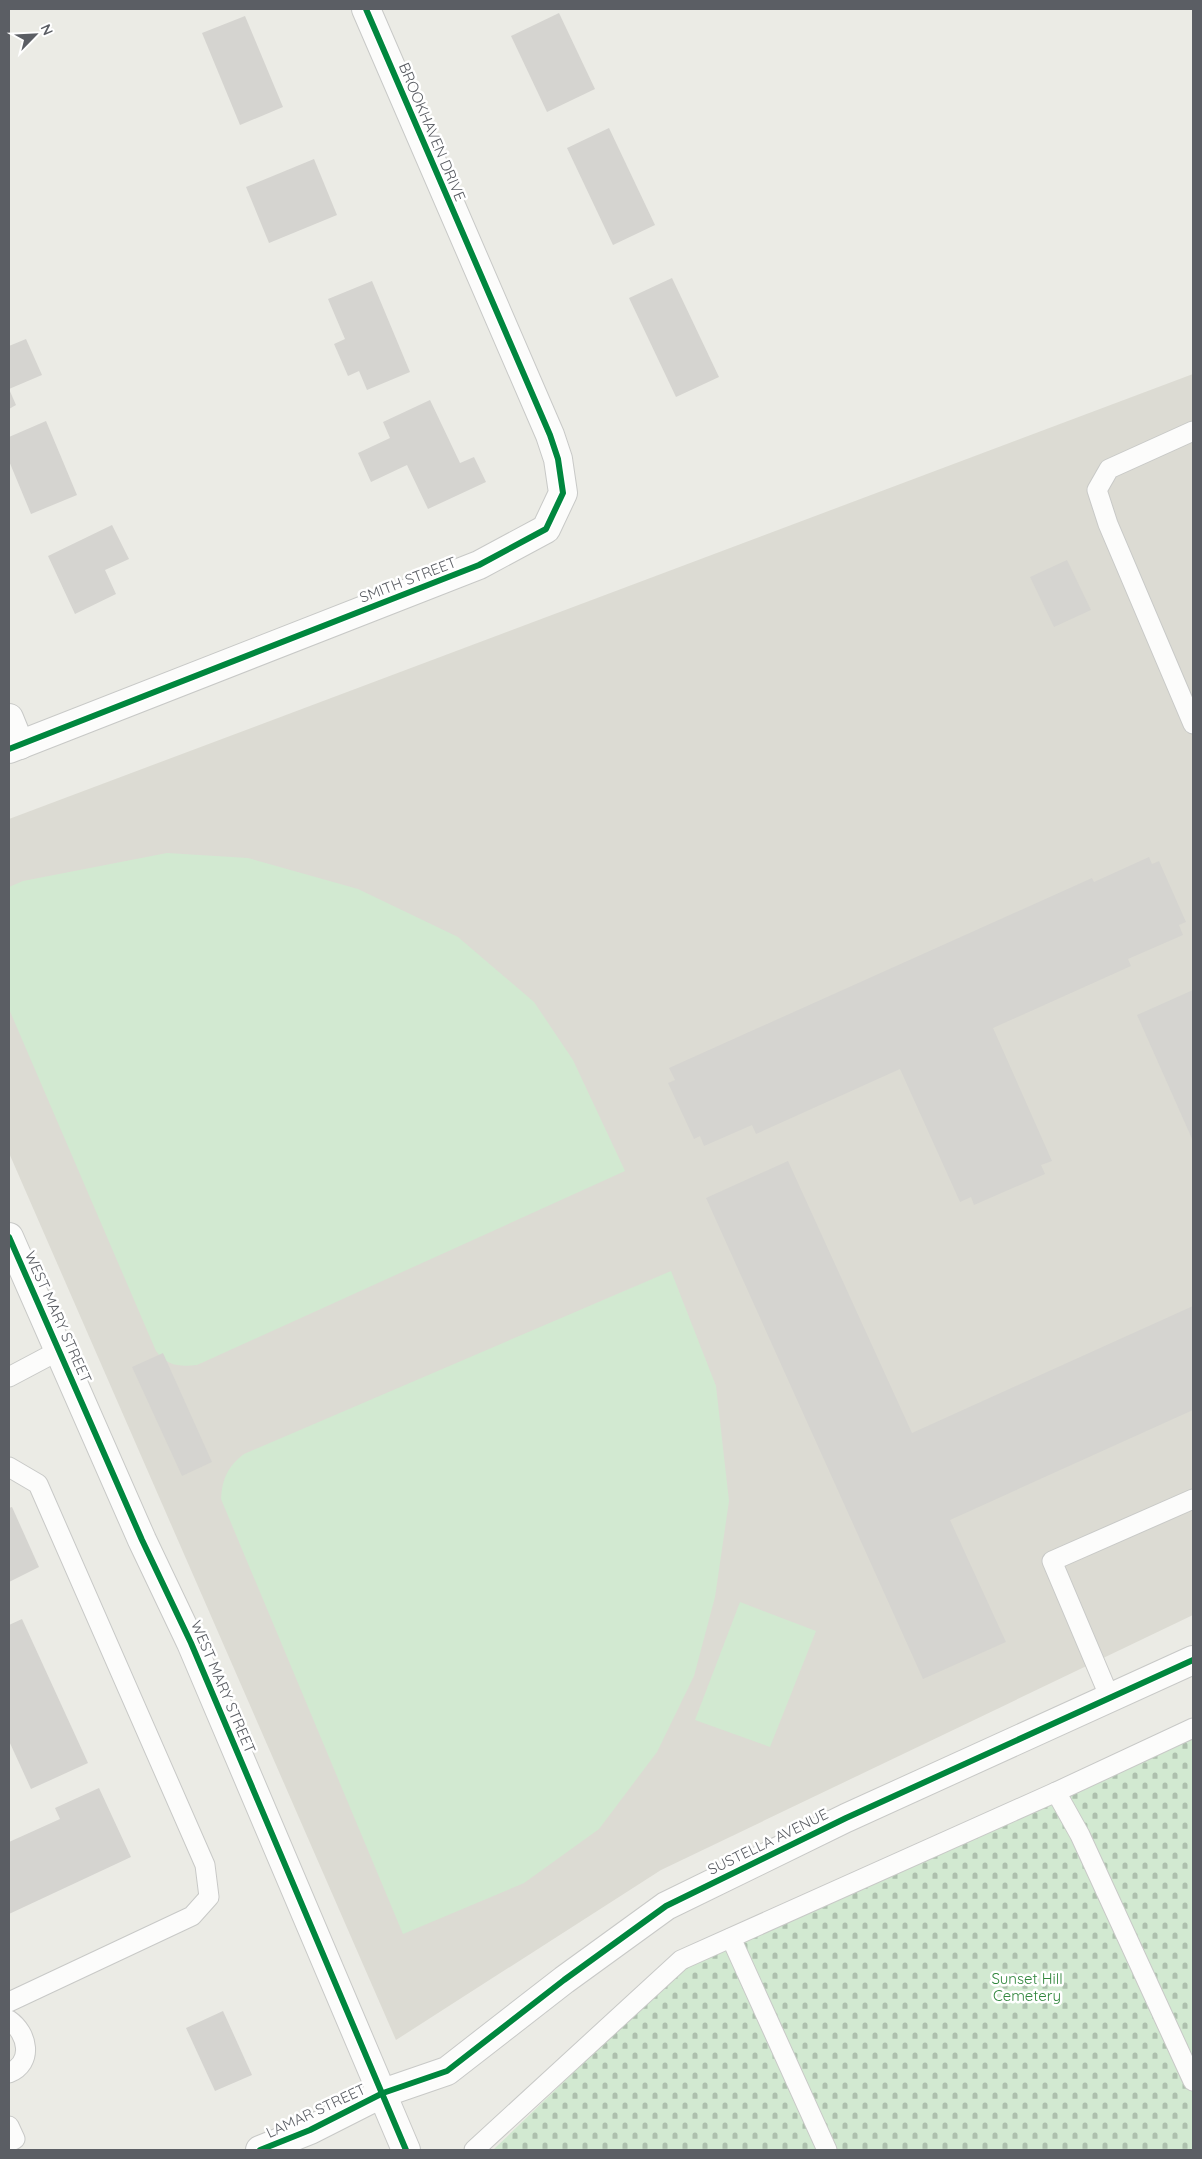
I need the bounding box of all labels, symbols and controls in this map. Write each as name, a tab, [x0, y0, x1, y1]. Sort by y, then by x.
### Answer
north arrow	[10, 10, 60, 60]
text: N	[37, 21, 57, 38]
street label: BROOKHAVEN DRIVE	[395, 60, 470, 204]
street label: SMITH STREET	[357, 552, 459, 607]
street label: WEST MARY STREET	[21, 1248, 96, 1386]
street label: WEST MARY STREET	[187, 1617, 260, 1756]
street label: SUSTELLA AVENUE	[704, 1804, 831, 1879]
park label: Sunset Hill Cemetery	[991, 1969, 1063, 2005]
street label: LAMAR STREET	[263, 2079, 369, 2142]

